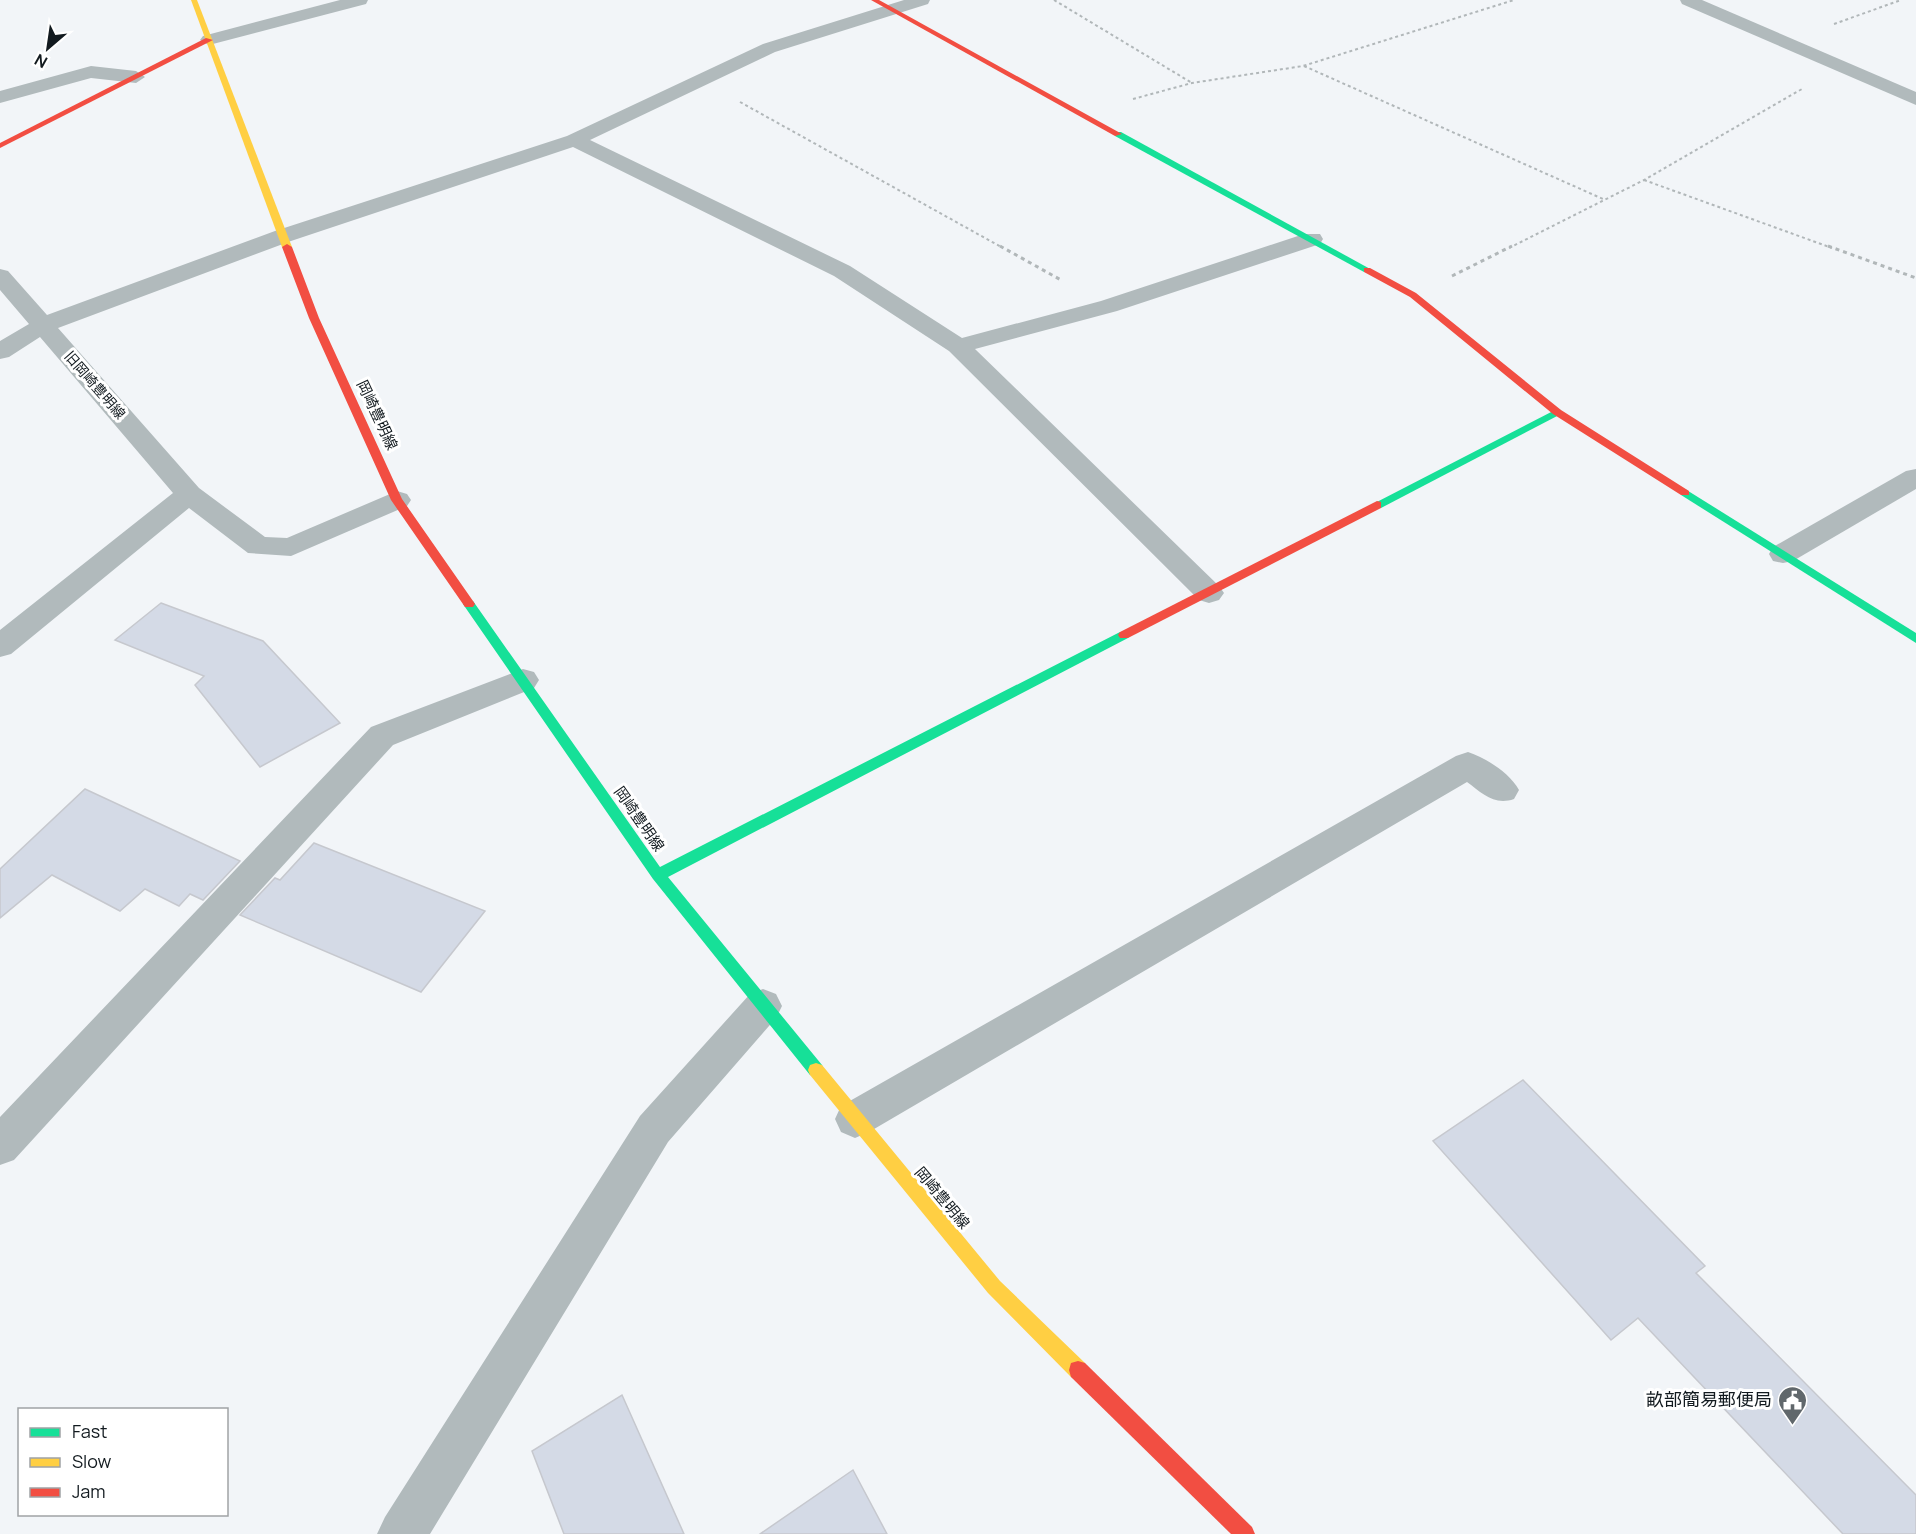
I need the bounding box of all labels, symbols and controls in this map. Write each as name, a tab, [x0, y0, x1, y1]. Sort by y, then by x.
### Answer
north arrow	[18, 18, 78, 78]
text: N	[30, 49, 51, 74]
street label: 旧岡崎豊明線	[61, 347, 130, 423]
street label: 岡崎豊明線	[352, 376, 403, 453]
street label: 岡崎豊明線	[609, 782, 670, 855]
street label: 岡崎豊明線	[910, 1162, 975, 1233]
public building icon: 畝部簡易郵便局	[1777, 1384, 1809, 1426]
place label: 畝部簡易郵便局	[1646, 1387, 1772, 1411]
legend	[18, 1408, 228, 1516]
text: Fast	[72, 1419, 107, 1443]
text: Slow	[72, 1449, 112, 1473]
text: Jam	[72, 1479, 106, 1503]

